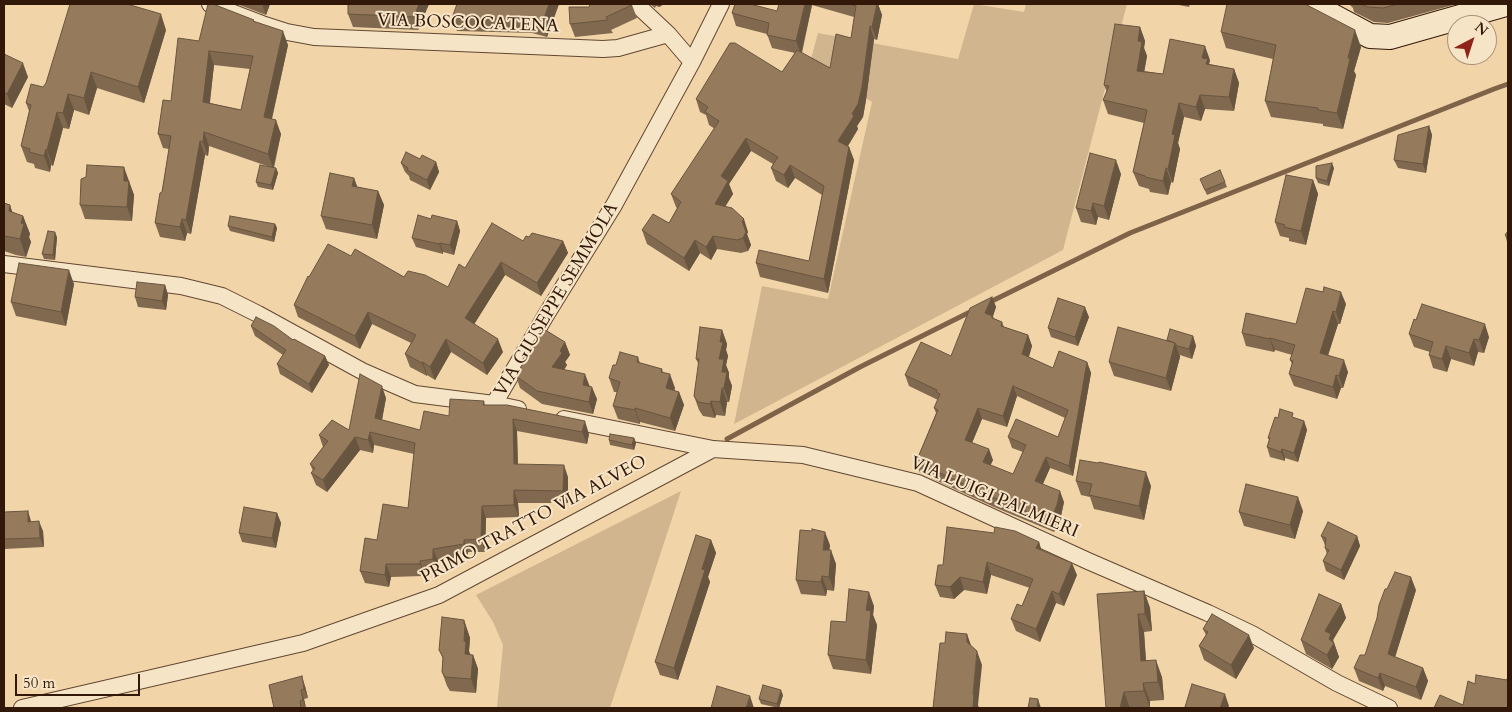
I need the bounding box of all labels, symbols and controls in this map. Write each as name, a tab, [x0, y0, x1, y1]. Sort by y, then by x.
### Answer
street label: VIA BOSCOCATENA	[377, 10, 559, 38]
north arrow	[1447, 15, 1497, 65]
text: N	[1471, 18, 1492, 40]
street label: VIA GIUSEPPE SEMMOLA	[490, 199, 624, 401]
street label: PRIMO TRATTO VIA ALVEO	[417, 451, 651, 589]
street label: VIA LUIGI PALMIERI	[906, 453, 1082, 543]
scale bar	[18, 664, 142, 696]
text: 50 m	[23, 673, 55, 693]

